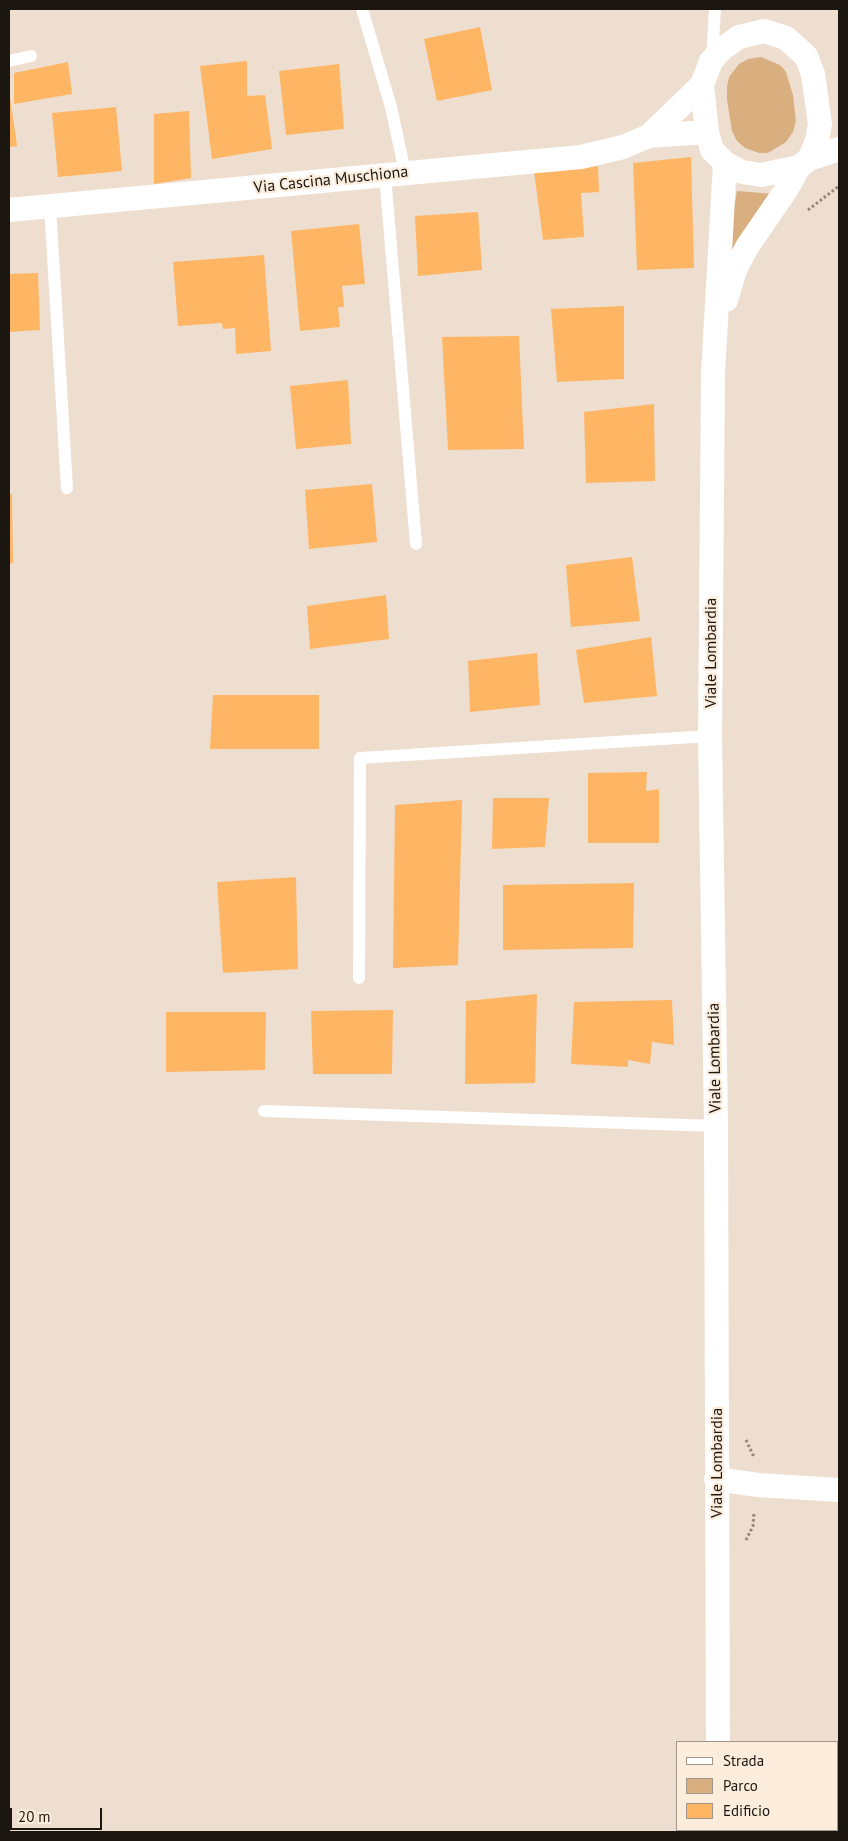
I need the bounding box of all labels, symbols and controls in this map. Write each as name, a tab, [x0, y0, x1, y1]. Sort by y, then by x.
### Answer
street label: Via Cascina Muschiona	[253, 162, 409, 198]
street label: Viale Lombardia	[701, 598, 721, 708]
street label: Viale Lombardia	[704, 1003, 726, 1113]
street label: Viale Lombardia	[707, 1408, 727, 1518]
legend	[676, 1741, 838, 1831]
text: Strada	[723, 1751, 764, 1770]
text: Parco	[723, 1776, 758, 1795]
scale bar	[12, 1798, 105, 1830]
text: Edificio	[723, 1801, 770, 1820]
text: 20 m	[18, 1807, 51, 1826]

